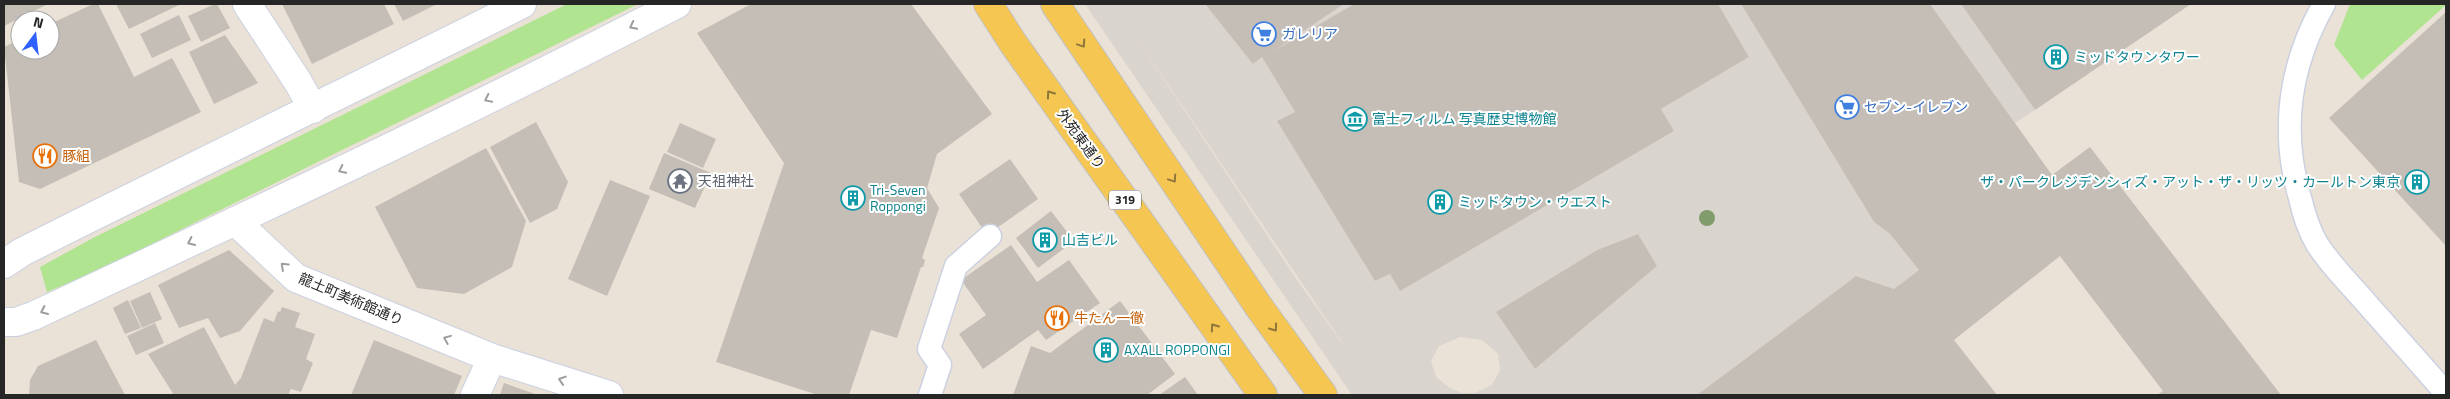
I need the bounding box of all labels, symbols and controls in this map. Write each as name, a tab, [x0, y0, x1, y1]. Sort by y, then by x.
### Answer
north arrow	[10, 10, 60, 60]
text: N	[31, 11, 46, 33]
one-way arrow	[630, 20, 639, 30]
supermarket icon: ガレリア	[1251, 21, 1277, 47]
place label: ガレリア	[1282, 23, 1338, 44]
one-way arrow	[1076, 38, 1085, 48]
building icon: ミッドタウンタワー	[2043, 44, 2069, 70]
place label: ミッドタウンタワー	[2074, 46, 2200, 67]
one-way arrow	[1047, 91, 1055, 100]
one-way arrow	[484, 92, 493, 103]
supermarket icon: セブン-イレブン	[1834, 94, 1860, 120]
place label: セブン-イレブン	[1864, 96, 1968, 117]
street label: 外苑東通り	[1052, 104, 1110, 173]
museum icon: 富士フィルム 写真歴史博物館	[1342, 106, 1368, 132]
place label: 富士フィルム 写真歴史博物館	[1372, 108, 1557, 129]
restaurant icon: 豚組	[32, 143, 58, 169]
place label: 豚組	[62, 145, 90, 166]
one-way arrow	[338, 163, 347, 174]
temple icon: 天祖神社	[667, 168, 693, 194]
building icon: ザ・パークレジデンシィズ・アット・ザ・リッツ・カールトン東京	[2404, 169, 2430, 195]
place label: 天祖神社	[698, 170, 754, 191]
place label: ザ・パークレジデンシィズ・アット・ザ・リッツ・カールトン東京	[1980, 171, 2400, 192]
one-way arrow	[1167, 173, 1176, 183]
place label: Tri-Seven Roppongi	[870, 179, 926, 216]
building icon: Tri-Seven Roppongi	[840, 185, 866, 211]
building icon: ミッドタウン・ウエスト	[1427, 189, 1453, 215]
road number: 319	[1109, 190, 1141, 210]
place label: ミッドタウン・ウエスト	[1458, 191, 1612, 212]
building icon: 山吉ビル	[1032, 227, 1058, 253]
place label: 山吉ビル	[1062, 229, 1118, 250]
one-way arrow	[187, 235, 196, 246]
one-way arrow	[280, 263, 289, 272]
street label: 龍土町美術館通り	[296, 267, 407, 330]
one-way arrow	[40, 305, 49, 315]
restaurant icon: 牛たん一徹	[1044, 305, 1070, 331]
place label: 牛たん一徹	[1074, 307, 1144, 328]
one-way arrow	[1268, 322, 1277, 332]
one-way arrow	[1211, 323, 1220, 333]
one-way arrow	[443, 335, 452, 346]
building icon: AXALL ROPPONGI	[1093, 337, 1119, 363]
place label: AXALL ROPPONGI	[1124, 339, 1230, 360]
one-way arrow	[559, 376, 567, 386]

